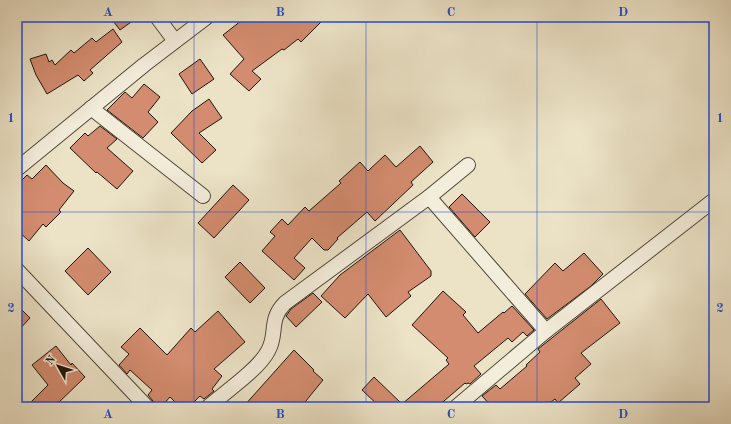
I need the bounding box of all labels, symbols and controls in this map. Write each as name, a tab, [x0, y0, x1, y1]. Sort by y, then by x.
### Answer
text: A	[103, 6, 113, 19]
text: B	[275, 6, 285, 19]
text: C	[447, 6, 455, 19]
text: D	[618, 6, 628, 19]
text: 1	[7, 112, 15, 125]
text: 1	[716, 112, 724, 125]
text: 2	[7, 302, 15, 315]
text: 2	[716, 302, 724, 315]
north arrow	[38, 346, 78, 386]
text: N	[44, 353, 59, 367]
text: A	[103, 408, 113, 421]
text: B	[275, 408, 285, 421]
text: C	[447, 408, 455, 421]
text: D	[618, 408, 628, 421]

